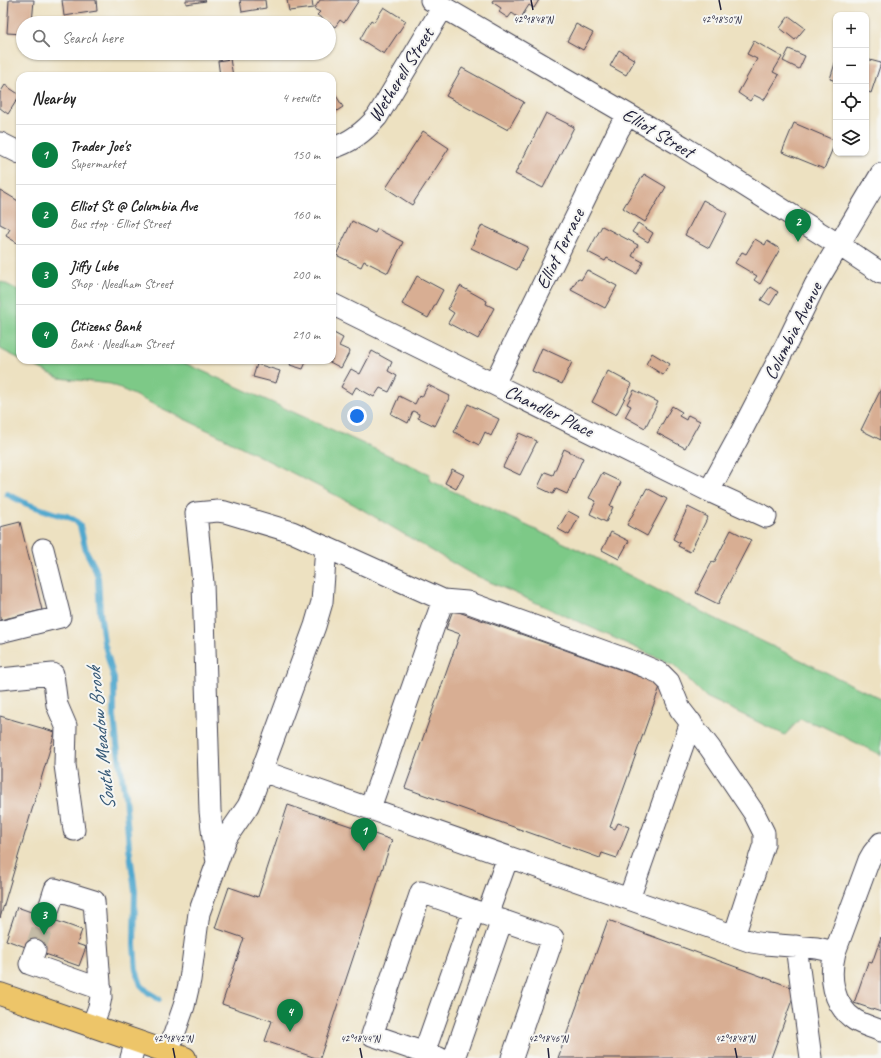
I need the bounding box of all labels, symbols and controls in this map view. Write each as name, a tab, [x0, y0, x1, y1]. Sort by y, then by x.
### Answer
map controls	[833, 12, 869, 156]
button: +	[833, 12, 869, 48]
text: 42°18'48"N	[513, 13, 555, 26]
text: 42°18'50"N	[701, 13, 743, 26]
search box	[16, 16, 336, 60]
street label: Wetherell Street	[363, 22, 440, 126]
icon: search	[30, 27, 52, 49]
text: Search here	[62, 29, 123, 48]
button: −	[833, 48, 869, 84]
button: locate	[833, 84, 869, 120]
text: Nearby	[32, 88, 75, 109]
text: 4 results	[282, 90, 320, 106]
street label: Elliot Street	[618, 102, 700, 165]
button: layers	[833, 120, 869, 156]
text: Trader Joe's	[70, 137, 130, 156]
text: 1	[42, 147, 48, 163]
text: 150 m	[292, 147, 320, 163]
text: Supermarket	[70, 156, 125, 172]
text: Elliot St @ Columbia Ave	[70, 197, 197, 216]
street label: Elliot Terrace	[530, 203, 591, 293]
text: 2	[42, 207, 48, 223]
text: 160 m	[292, 207, 320, 223]
pin: 2	[785, 209, 811, 242]
text: Bus stop · Elliot Street	[70, 216, 170, 232]
text: Jiffy Lube	[70, 257, 118, 276]
text: 3	[42, 267, 48, 283]
text: 200 m	[292, 267, 320, 283]
text: Shop · Needham Street	[70, 276, 172, 292]
street label: Columbia Avenue	[758, 277, 829, 384]
text: Citizens Bank	[70, 317, 141, 336]
text: 4	[42, 327, 48, 343]
text: 210 m	[292, 327, 320, 343]
text: Bank · Needham Street	[70, 336, 173, 352]
street label: Chandler Place	[501, 379, 599, 444]
your location	[347, 406, 367, 426]
water label: South Meadow Brook	[81, 663, 121, 812]
pin: 1	[351, 818, 377, 851]
pin: 3	[31, 902, 57, 935]
pin: 4	[277, 999, 303, 1032]
text: 42°18'42"N	[153, 1032, 195, 1045]
text: 42°18'44"N	[340, 1032, 382, 1045]
text: 42°18'46"N	[528, 1032, 570, 1045]
text: 42°18'48"N	[715, 1032, 757, 1045]

